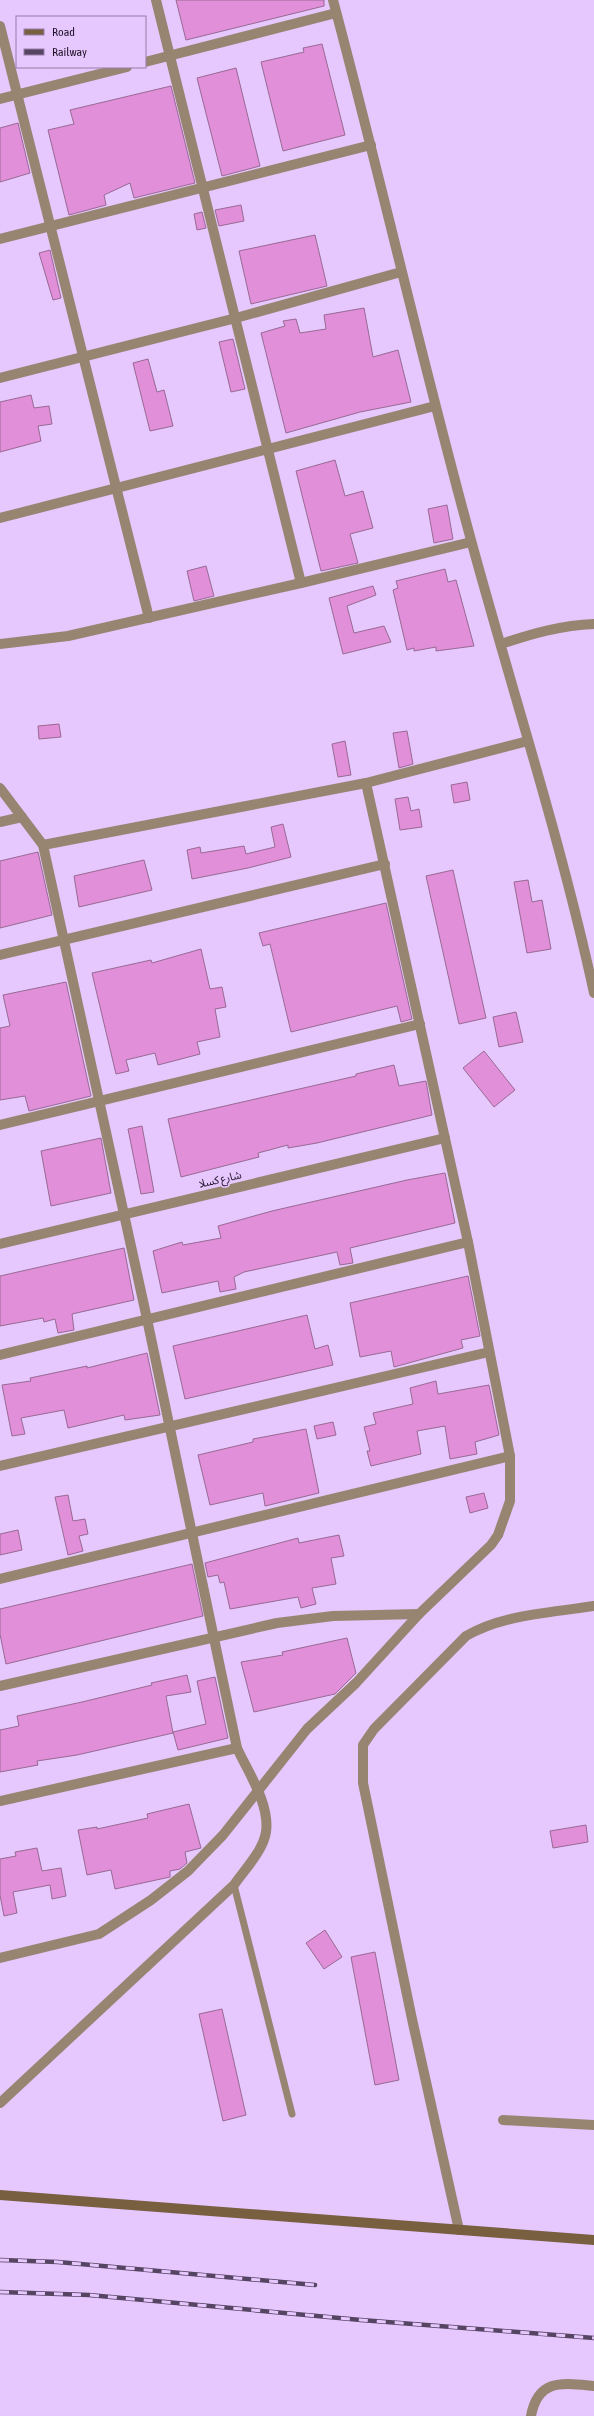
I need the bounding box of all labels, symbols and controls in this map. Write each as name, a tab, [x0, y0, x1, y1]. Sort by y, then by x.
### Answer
legend	[16, 16, 146, 68]
text: Road	[52, 25, 75, 39]
text: Railway	[52, 45, 87, 59]
street label: شارع كسلا	[197, 1168, 243, 1192]

